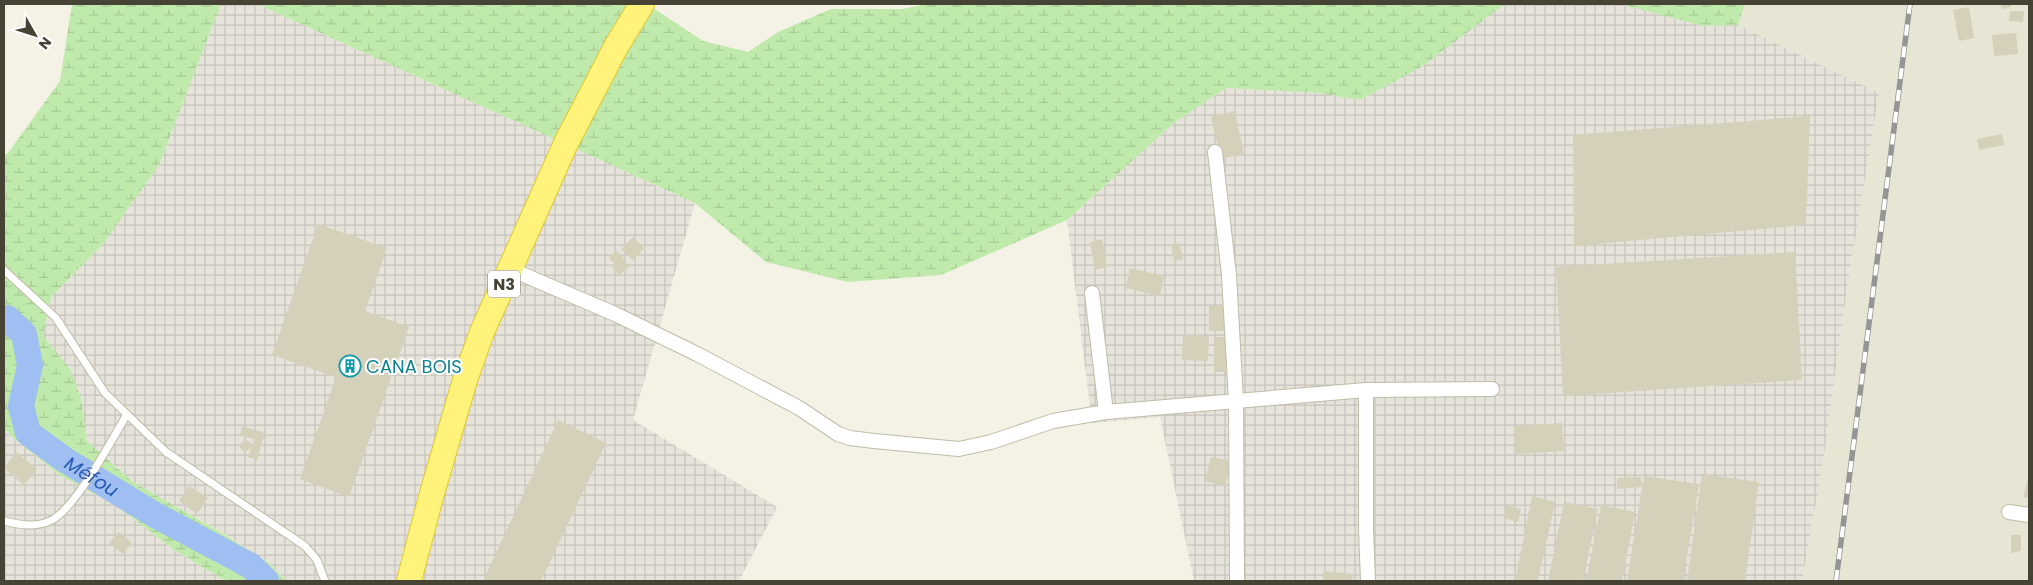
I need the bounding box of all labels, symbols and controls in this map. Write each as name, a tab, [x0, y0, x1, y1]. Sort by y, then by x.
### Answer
north arrow	[10, 10, 60, 60]
text: N	[34, 33, 56, 54]
road number: N3	[488, 270, 520, 298]
building icon: CANA BOIS	[338, 354, 362, 378]
place label: CANA BOIS	[366, 354, 462, 379]
water label: Méfou	[60, 450, 124, 503]

